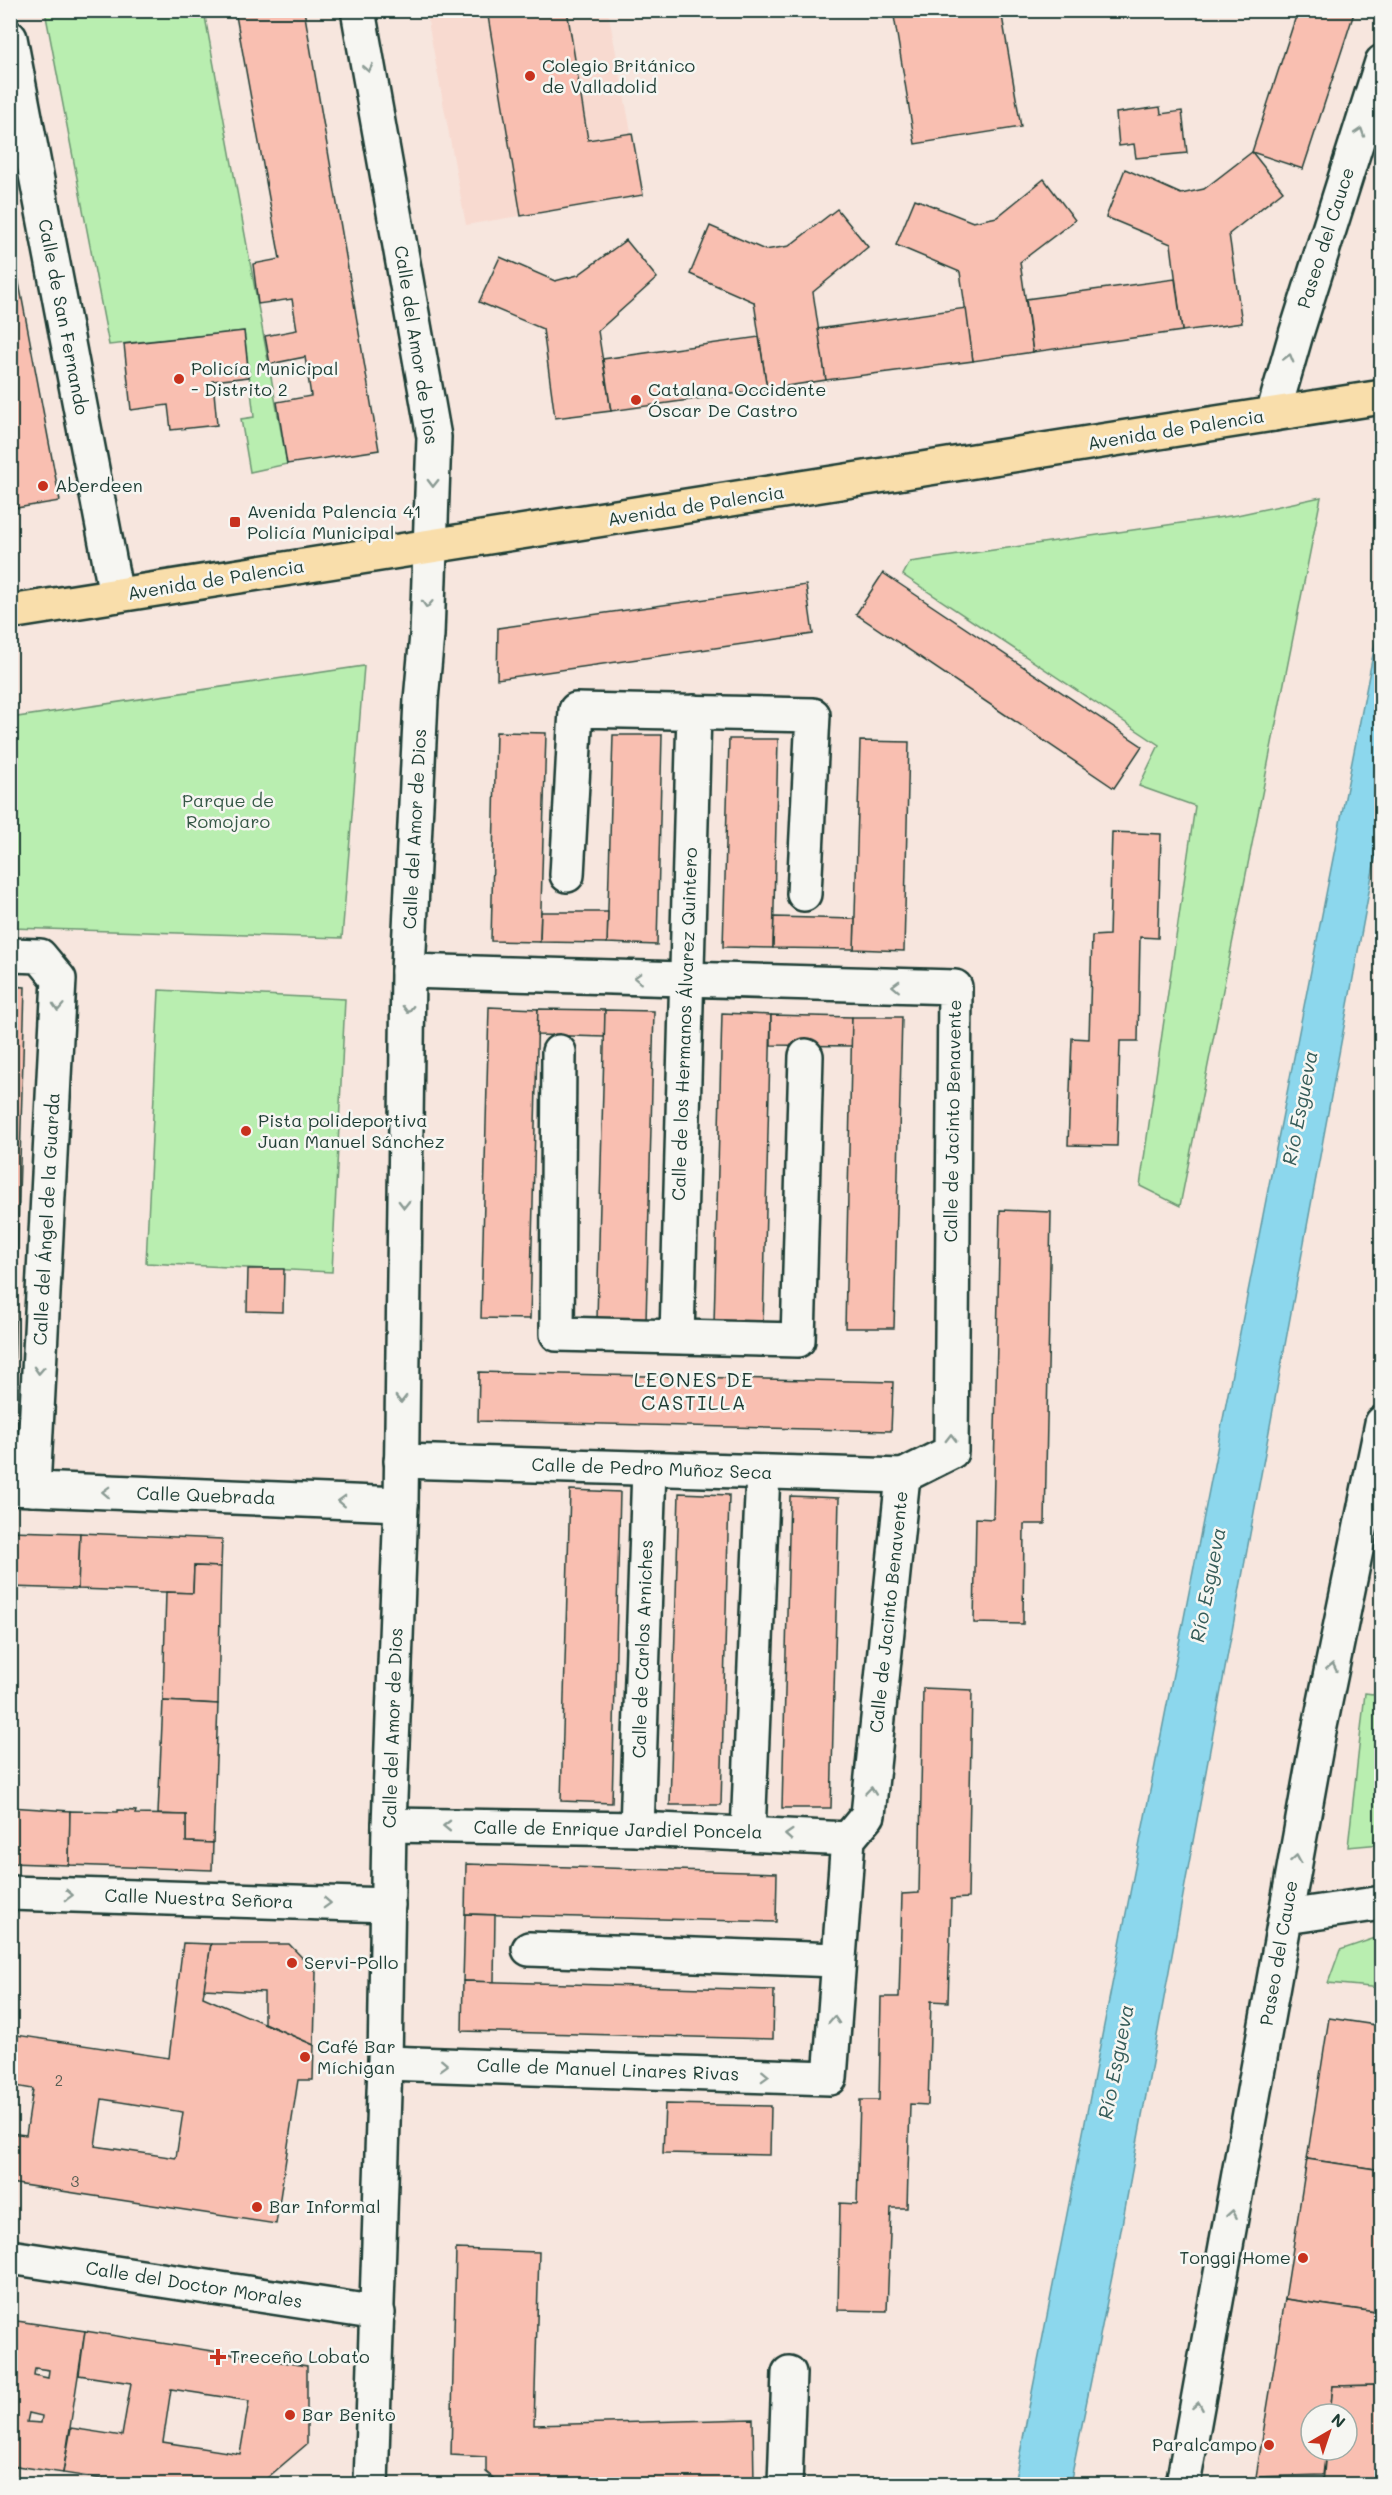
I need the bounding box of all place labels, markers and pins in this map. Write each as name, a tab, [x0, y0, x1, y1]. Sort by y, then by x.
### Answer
place label: Colegio Británico de Valladolid	[542, 53, 695, 98]
marker: Colegio Británico de Valladolid	[523, 69, 537, 83]
place label: Policía Municipal - Distrito 2	[191, 356, 339, 401]
marker: Policía Municipal - Distrito 2	[172, 372, 186, 386]
place label: Catalana Occidente Óscar De Castro	[648, 377, 826, 422]
marker: Catalana Occidente Óscar De Castro	[629, 393, 643, 407]
place label: Aberdeen	[55, 473, 143, 497]
marker: Aberdeen	[36, 479, 50, 493]
place label: Avenida Palencia 41 Policía Municipal	[247, 499, 422, 544]
marker: Avenida Palencia 41 Policía Municipal	[228, 515, 242, 529]
place label: Pista polideportiva Juan Manuel Sánchez	[258, 1108, 445, 1153]
marker: Pista polideportiva Juan Manuel Sánchez	[239, 1124, 253, 1138]
place label: Servi-Pollo	[304, 1950, 399, 1974]
marker: Servi-Pollo	[285, 1956, 299, 1970]
place label: Café Bar Míchigan	[317, 2034, 396, 2079]
marker: Café Bar Míchigan	[298, 2050, 312, 2064]
place label: Bar Informal	[269, 2194, 381, 2218]
marker: Bar Informal	[250, 2200, 264, 2214]
place label: Tonggi Home	[1179, 2245, 1291, 2269]
marker: Tonggi Home	[1296, 2251, 1310, 2265]
place label: Treceño Lobato	[230, 2344, 370, 2368]
marker: Treceño Lobato	[211, 2350, 225, 2364]
place label: Bar Benito	[302, 2402, 396, 2426]
marker: Bar Benito	[283, 2408, 297, 2422]
place label: Paralcampo	[1152, 2432, 1257, 2456]
marker: Paralcampo	[1262, 2438, 1276, 2452]

